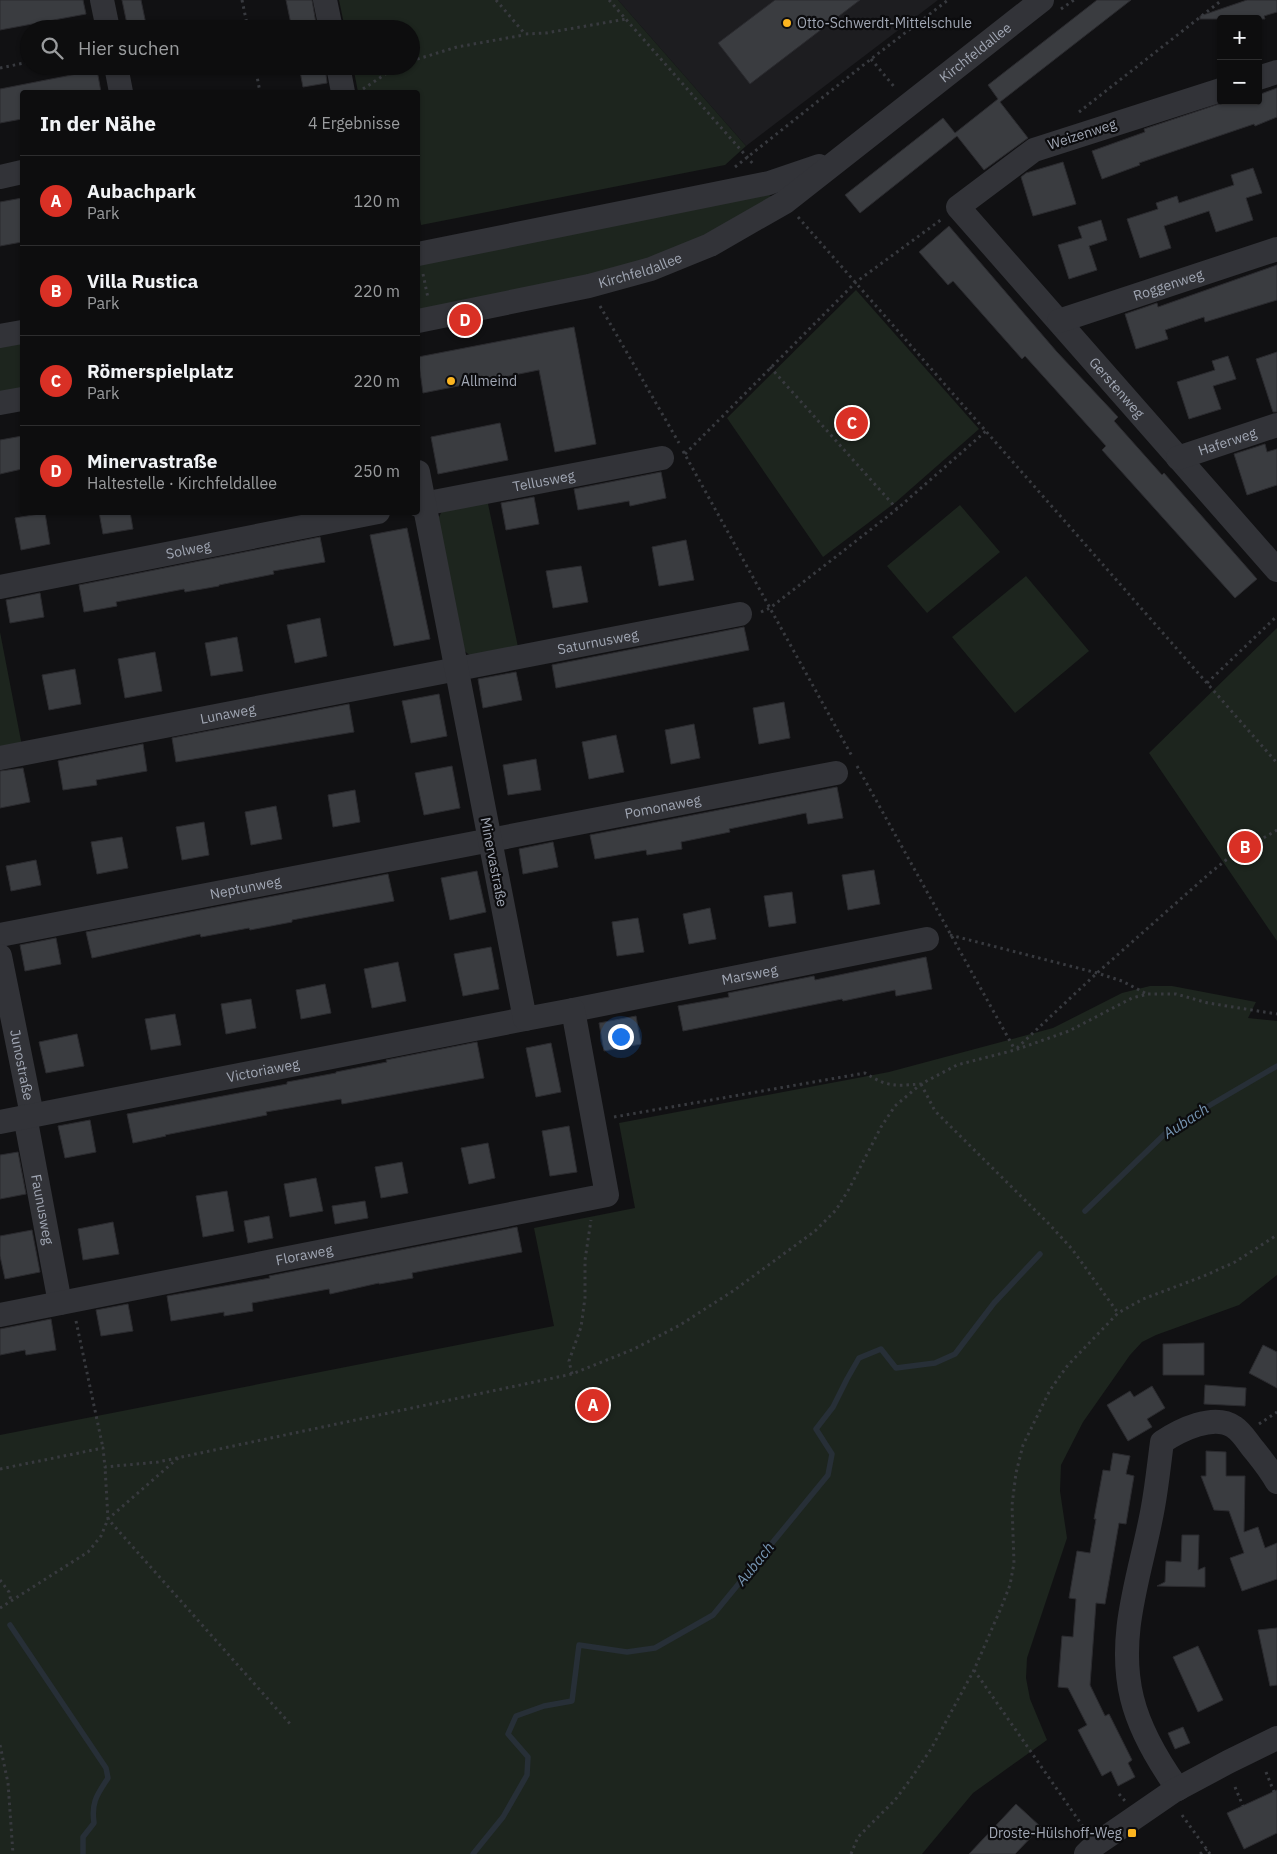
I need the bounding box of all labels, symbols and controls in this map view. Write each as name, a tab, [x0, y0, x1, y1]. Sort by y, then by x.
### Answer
place label: Otto-Schwerdt-Mittelschule	[797, 14, 972, 32]
map controls	[1217, 15, 1262, 105]
button: +	[1217, 15, 1262, 60]
marker: Otto-Schwerdt-Mittelschule	[781, 17, 793, 29]
street label: Kirchfeldallee	[936, 18, 1015, 86]
search box	[20, 20, 420, 75]
icon: search	[38, 34, 66, 62]
text: Hier suchen	[78, 36, 180, 60]
button: −	[1217, 60, 1262, 105]
text: In der Nähe	[40, 109, 156, 137]
text: 4 Ergebnisse	[308, 113, 400, 133]
street label: Weizenweg	[1045, 114, 1119, 154]
text: Aubachpark	[87, 179, 196, 203]
text: A	[51, 191, 61, 211]
text: 120 m	[353, 191, 400, 211]
text: Park	[87, 203, 119, 223]
street label: Kirchfeldallee	[596, 248, 685, 292]
street label: Roggenweg	[1131, 265, 1206, 305]
text: Villa Rustica	[87, 269, 198, 293]
text: B	[51, 281, 61, 301]
text: 220 m	[353, 281, 400, 301]
text: Park	[87, 293, 119, 313]
pin: D	[449, 301, 481, 339]
street label: Gerstenweg	[1085, 353, 1149, 422]
text: Römerspielplatz	[87, 359, 234, 383]
text: C	[51, 371, 61, 391]
text: 220 m	[353, 371, 400, 391]
place label: Allmeind	[461, 372, 517, 390]
marker: Allmeind	[445, 375, 457, 387]
text: Park	[87, 383, 119, 403]
pin: C	[836, 404, 868, 442]
street label: Haferweg	[1196, 423, 1259, 460]
text: Minervastraße	[87, 449, 218, 473]
text: D	[50, 461, 62, 481]
text: 250 m	[353, 461, 400, 481]
street label: Tellusweg	[511, 466, 577, 496]
text: Haltestelle · Kirchfeldallee	[87, 473, 277, 493]
street label: Solweg	[164, 536, 213, 563]
street label: Saturnusweg	[556, 625, 640, 658]
street label: Lunaweg	[199, 699, 258, 728]
street label: Pomonaweg	[623, 790, 703, 823]
street label: Minervastraße	[476, 816, 512, 909]
pin: B	[1229, 828, 1261, 866]
street label: Neptunweg	[208, 872, 283, 903]
street label: Marsweg	[720, 960, 780, 989]
your location	[608, 1024, 634, 1050]
street label: Junostraße	[6, 1028, 38, 1102]
street label: Victoriaweg	[225, 1054, 301, 1086]
water label: Aubach	[1158, 1099, 1212, 1143]
street label: Faunusweg	[27, 1173, 58, 1247]
street label: Floraweg	[274, 1240, 335, 1269]
pin: A	[577, 1386, 609, 1424]
water label: Aubach	[731, 1538, 778, 1590]
place label: Droste-Hülshoff-Weg	[989, 1824, 1123, 1842]
marker: Droste-Hülshoff-Weg	[1126, 1827, 1138, 1839]

